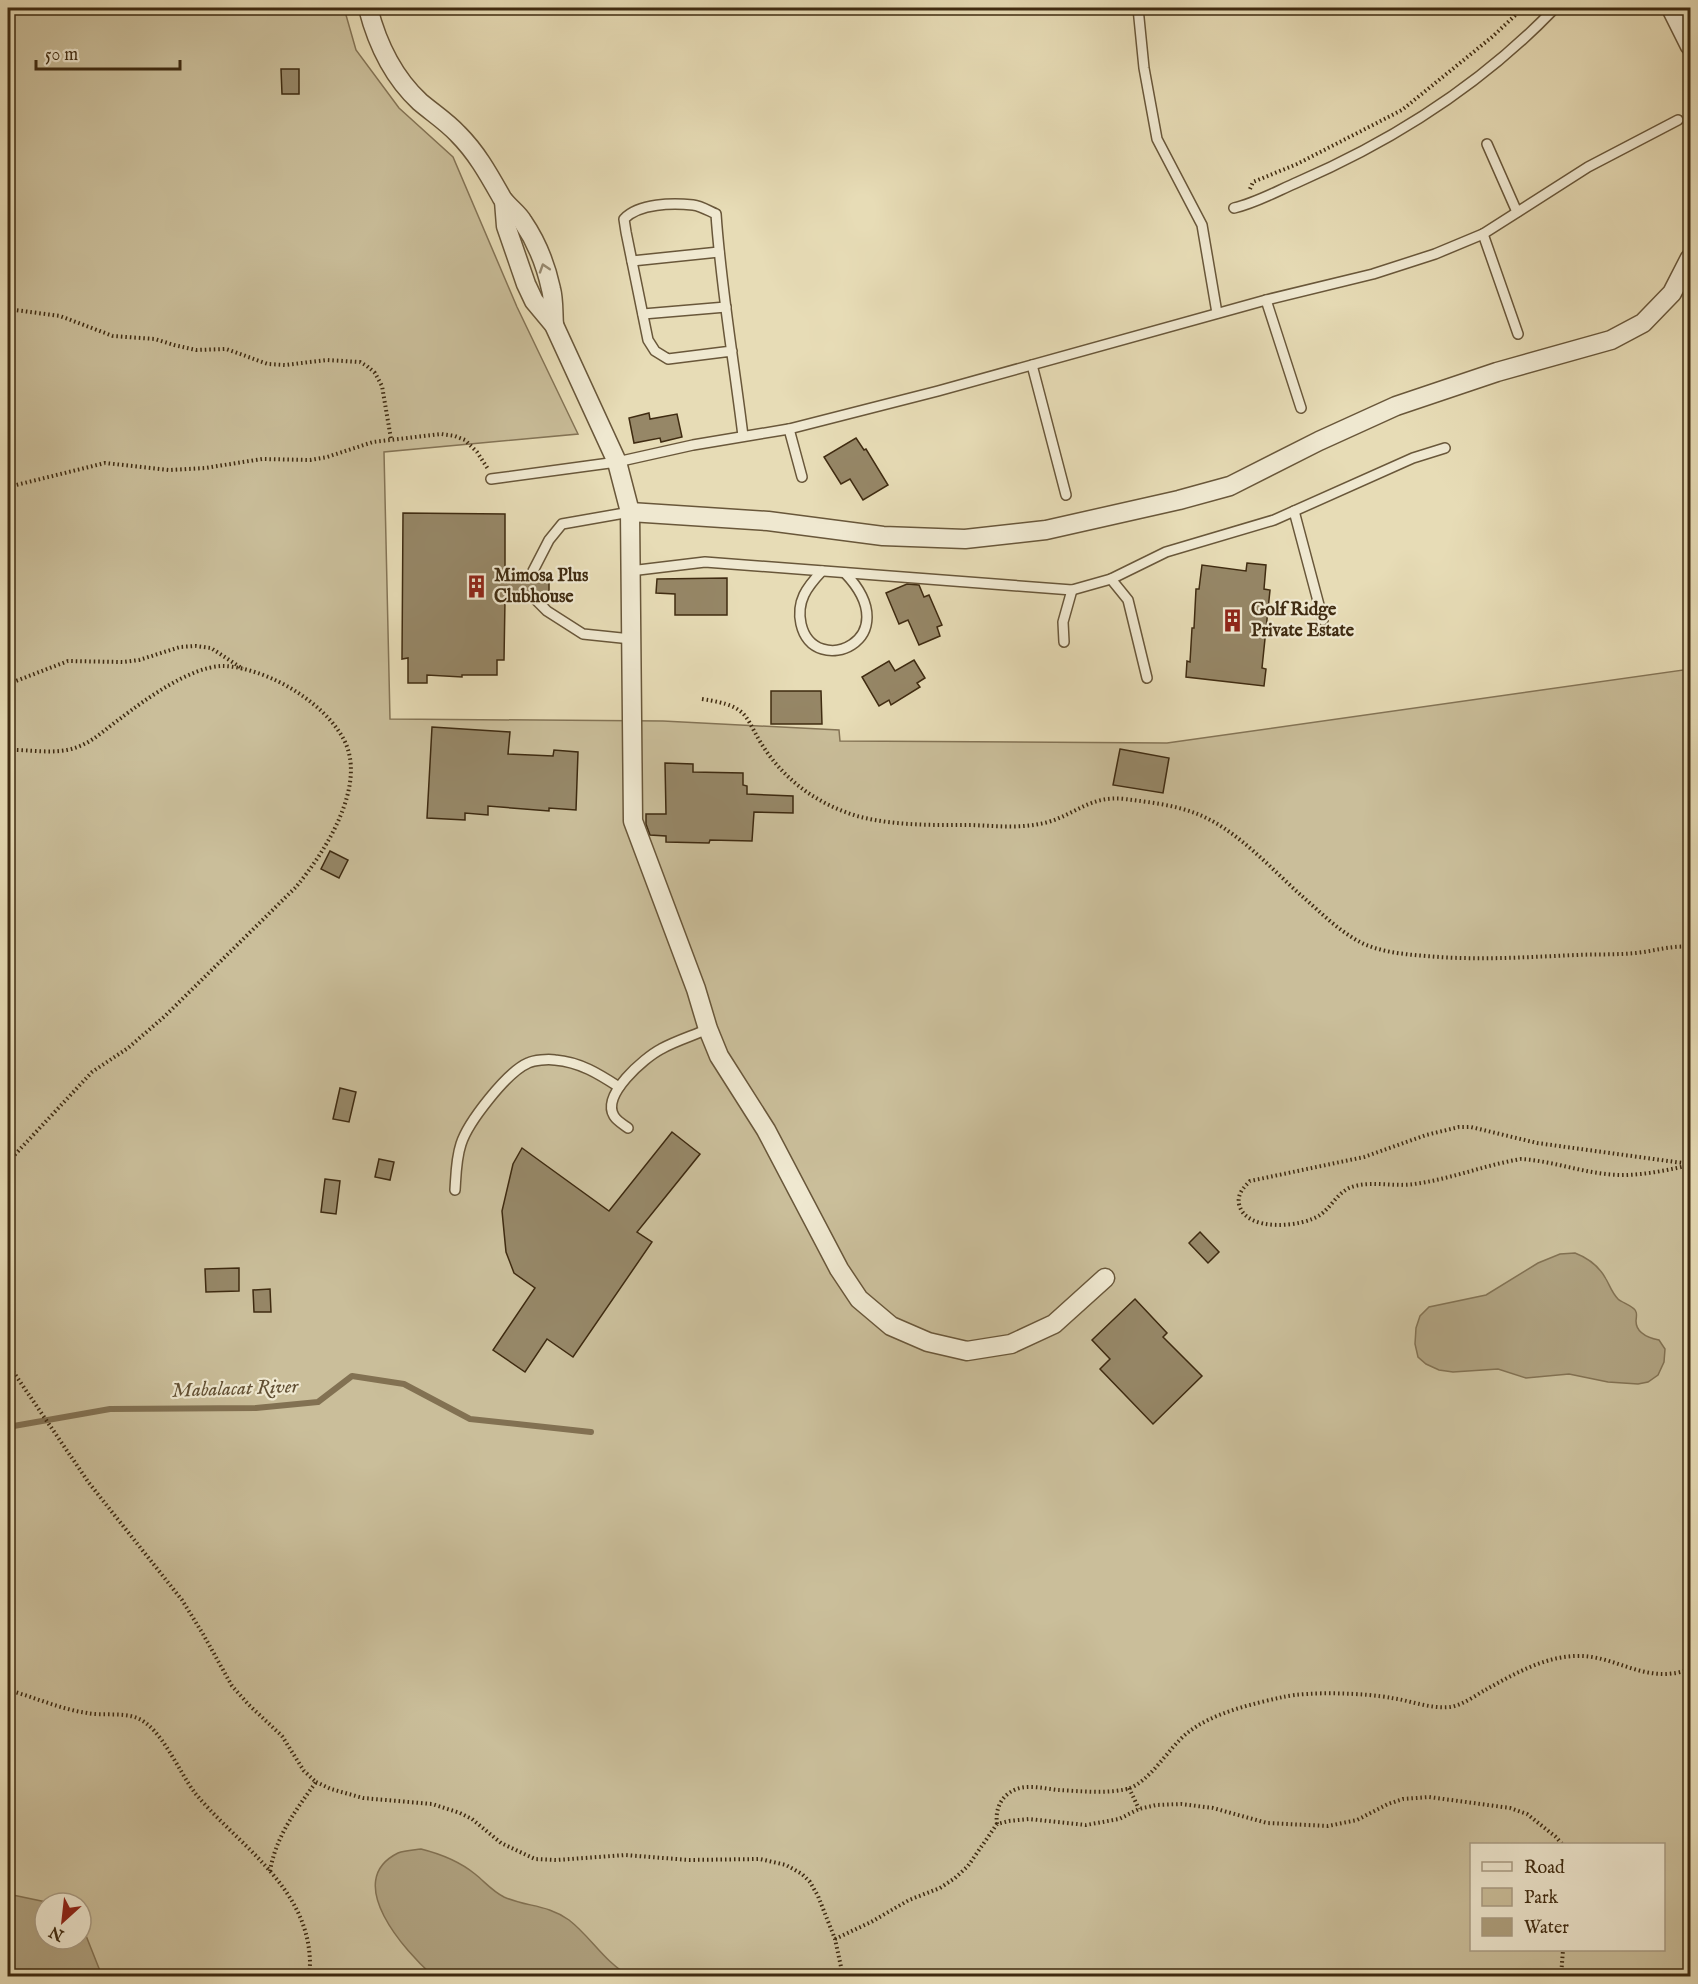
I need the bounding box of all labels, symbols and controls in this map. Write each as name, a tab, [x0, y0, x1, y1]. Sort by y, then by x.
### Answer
scale bar	[36, 33, 180, 71]
text: 50 m	[45, 44, 78, 67]
one-way arrow	[539, 263, 552, 274]
place label: Mimosa Plus Clubhouse	[494, 565, 589, 609]
building icon: Mimosa Plus Clubhouse	[463, 573, 489, 599]
place label: Golf Ridge Private Estate	[1251, 599, 1355, 643]
building icon: Golf Ridge Private Estate	[1220, 607, 1246, 633]
water label: Mabalacat River	[171, 1374, 300, 1404]
legend	[1470, 1843, 1665, 1951]
text: Road	[1524, 1857, 1565, 1880]
text: Park	[1524, 1887, 1559, 1910]
north arrow	[33, 1891, 93, 1951]
text: Water	[1524, 1917, 1569, 1940]
text: N	[46, 1920, 69, 1945]

